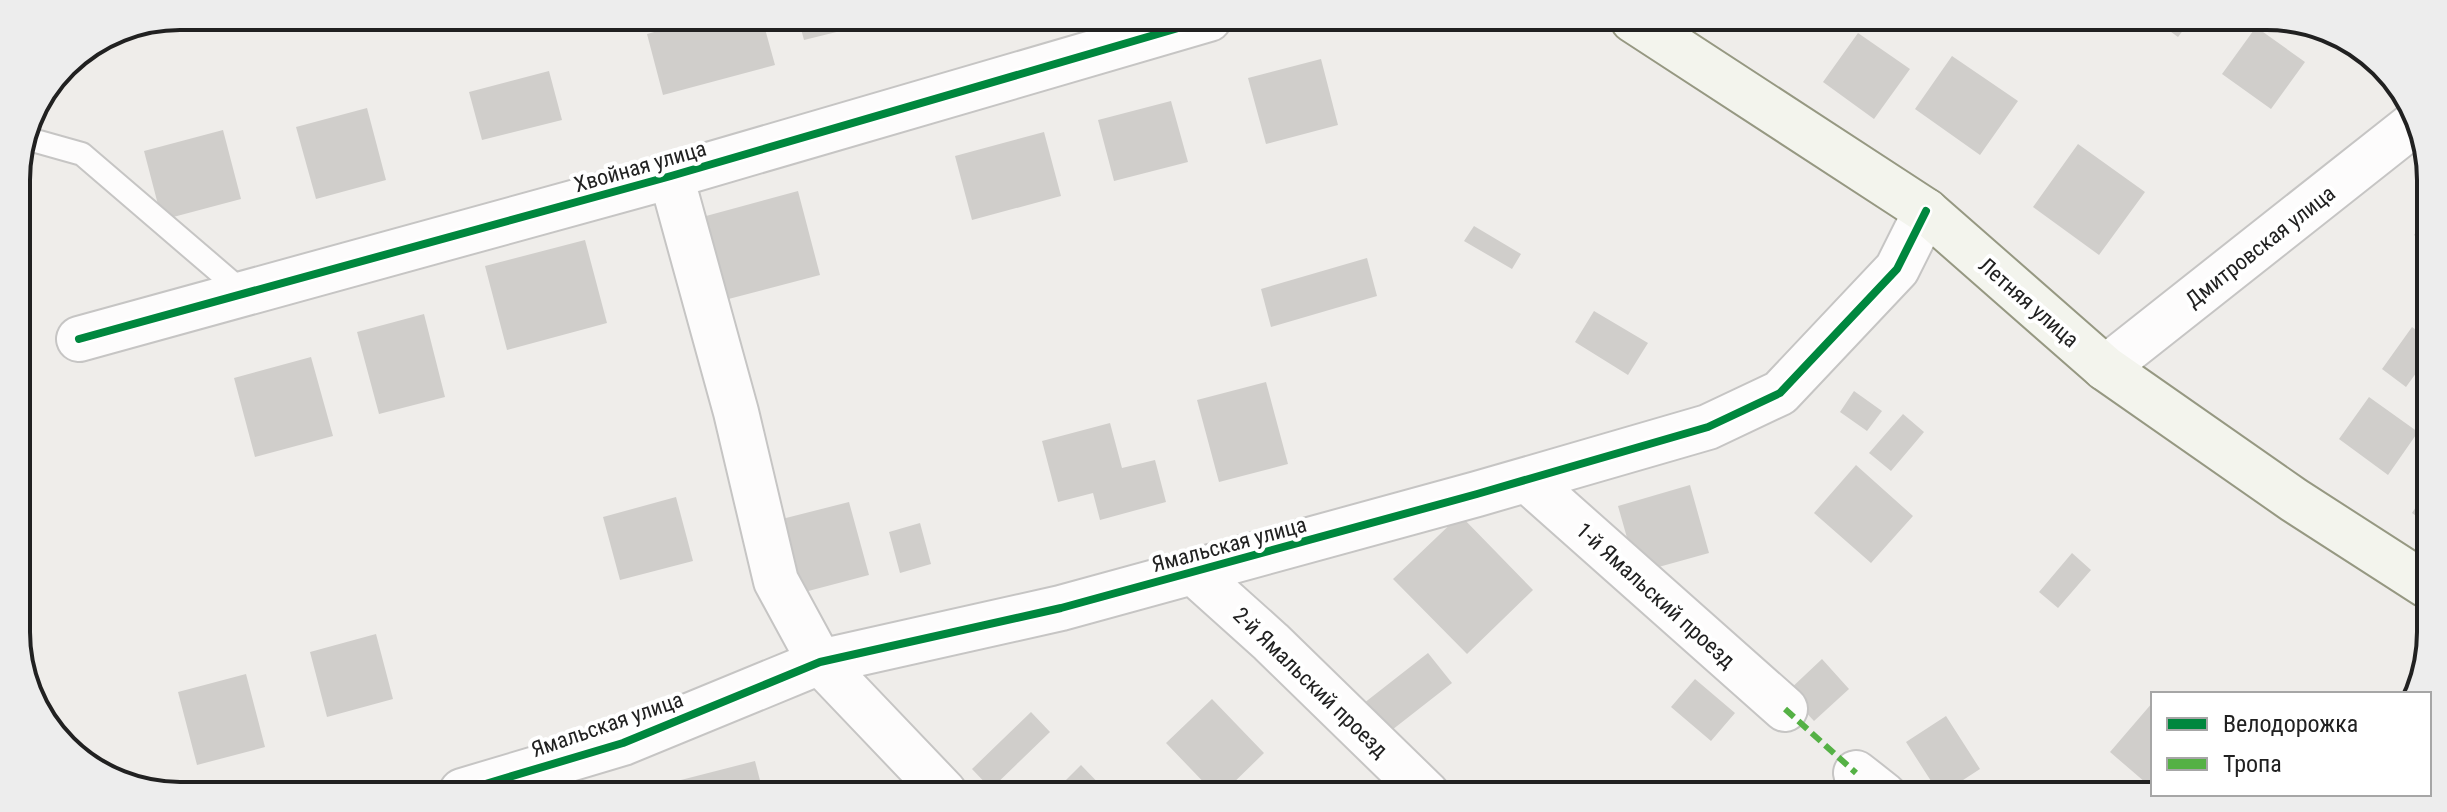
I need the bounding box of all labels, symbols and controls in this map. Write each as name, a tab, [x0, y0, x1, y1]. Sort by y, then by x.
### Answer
street label: Хвойная улица	[571, 136, 709, 197]
street label: Дмитровская улица	[2181, 180, 2340, 312]
street label: Летняя улица	[1974, 252, 2084, 352]
street label: Ямальская улица	[1149, 512, 1309, 577]
street label: 1-й Ямальский проезд	[1571, 518, 1740, 673]
street label: 2-й Ямальский проезд	[1228, 602, 1393, 763]
street label: Ямальская улица	[528, 687, 686, 762]
legend	[2151, 692, 2431, 796]
text: Велодорожка	[2223, 710, 2358, 738]
text: Тропа	[2223, 750, 2282, 778]

